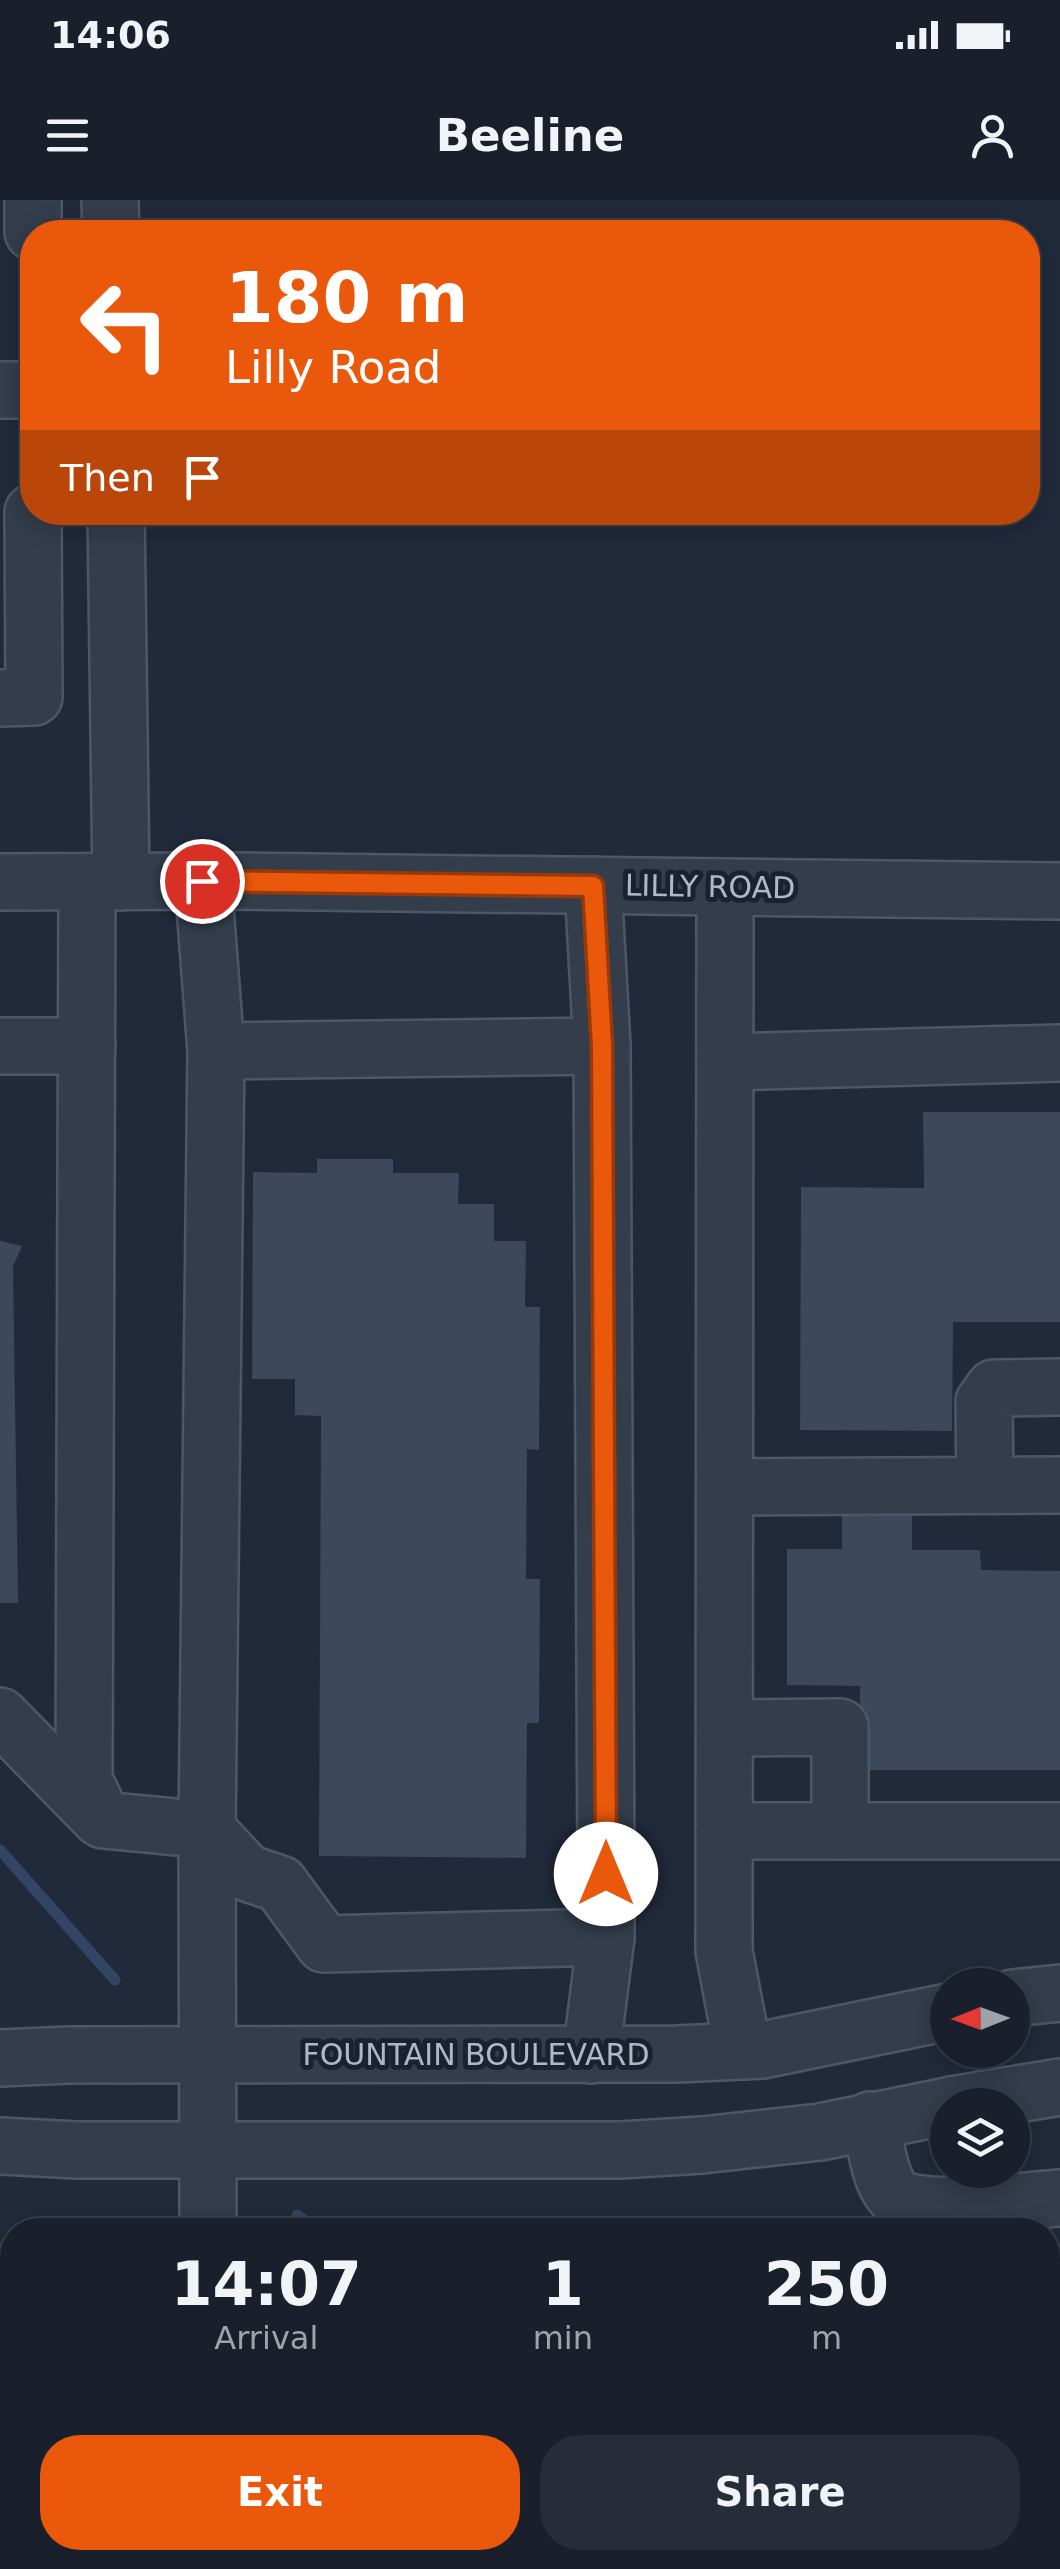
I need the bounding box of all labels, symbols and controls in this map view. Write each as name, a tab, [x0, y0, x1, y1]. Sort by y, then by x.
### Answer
text: 14:06	[50, 13, 171, 57]
icon: menu	[40, 108, 95, 163]
icon: person	[965, 108, 1020, 163]
text: Beeline	[436, 109, 624, 162]
text: 180 m	[225, 257, 468, 339]
icon: left	[60, 260, 190, 390]
text: Lilly Road	[225, 341, 441, 394]
icon: arrive	[175, 450, 230, 505]
text: Then	[60, 456, 155, 500]
pin	[160, 839, 245, 924]
icon: arrive	[175, 854, 230, 909]
street label: LILLY ROAD	[625, 868, 796, 905]
position arrow	[554, 1822, 658, 1926]
north arrow	[930, 1968, 1030, 2068]
map controls	[930, 1968, 1030, 2188]
street label: FOUNTAIN BOULEVARD	[303, 2037, 649, 2072]
button: layers	[930, 2088, 1030, 2188]
text: 14:07	[171, 2249, 362, 2319]
text: 1	[542, 2249, 584, 2319]
text: 250	[764, 2249, 889, 2319]
text: Arrival	[214, 2319, 318, 2357]
text: min	[533, 2319, 593, 2357]
text: m	[811, 2319, 842, 2357]
button: Exit	[40, 2435, 520, 2550]
button: Share	[540, 2435, 1020, 2550]

